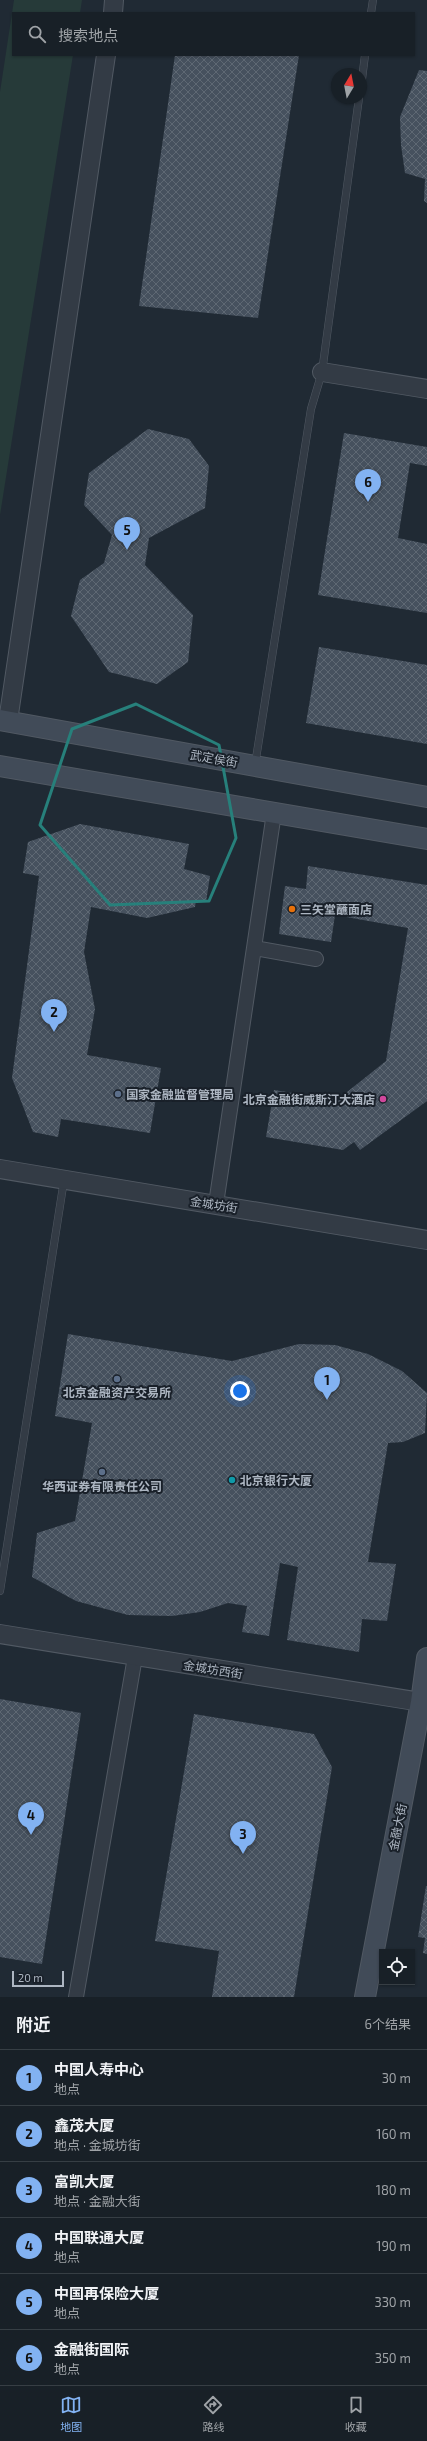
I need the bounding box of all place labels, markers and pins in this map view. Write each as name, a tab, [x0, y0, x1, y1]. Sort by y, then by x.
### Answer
pin: 6	[355, 469, 381, 502]
pin: 5	[114, 517, 140, 550]
place label: 三矢堂蘸面店	[300, 902, 372, 916]
marker: 三矢堂蘸面店	[287, 904, 297, 914]
pin: 2	[41, 999, 67, 1032]
place label: 国家金融监督管理局	[126, 1087, 234, 1101]
marker: 国家金融监督管理局	[113, 1089, 123, 1099]
place label: 北京金融街威斯汀大酒店	[243, 1092, 375, 1106]
marker: 北京金融街威斯汀大酒店	[378, 1094, 388, 1104]
pin: 1	[314, 1367, 340, 1400]
marker: 北京金融资产交易所	[112, 1374, 122, 1384]
place label: 北京金融资产交易所	[63, 1385, 171, 1399]
marker: 华西证券有限责任公司	[97, 1467, 107, 1477]
place label: 北京银行大厦	[240, 1473, 312, 1487]
marker: 北京银行大厦	[227, 1475, 237, 1485]
place label: 华西证券有限责任公司	[42, 1479, 162, 1493]
pin: 4	[18, 1802, 44, 1835]
pin: 3	[230, 1821, 256, 1854]

